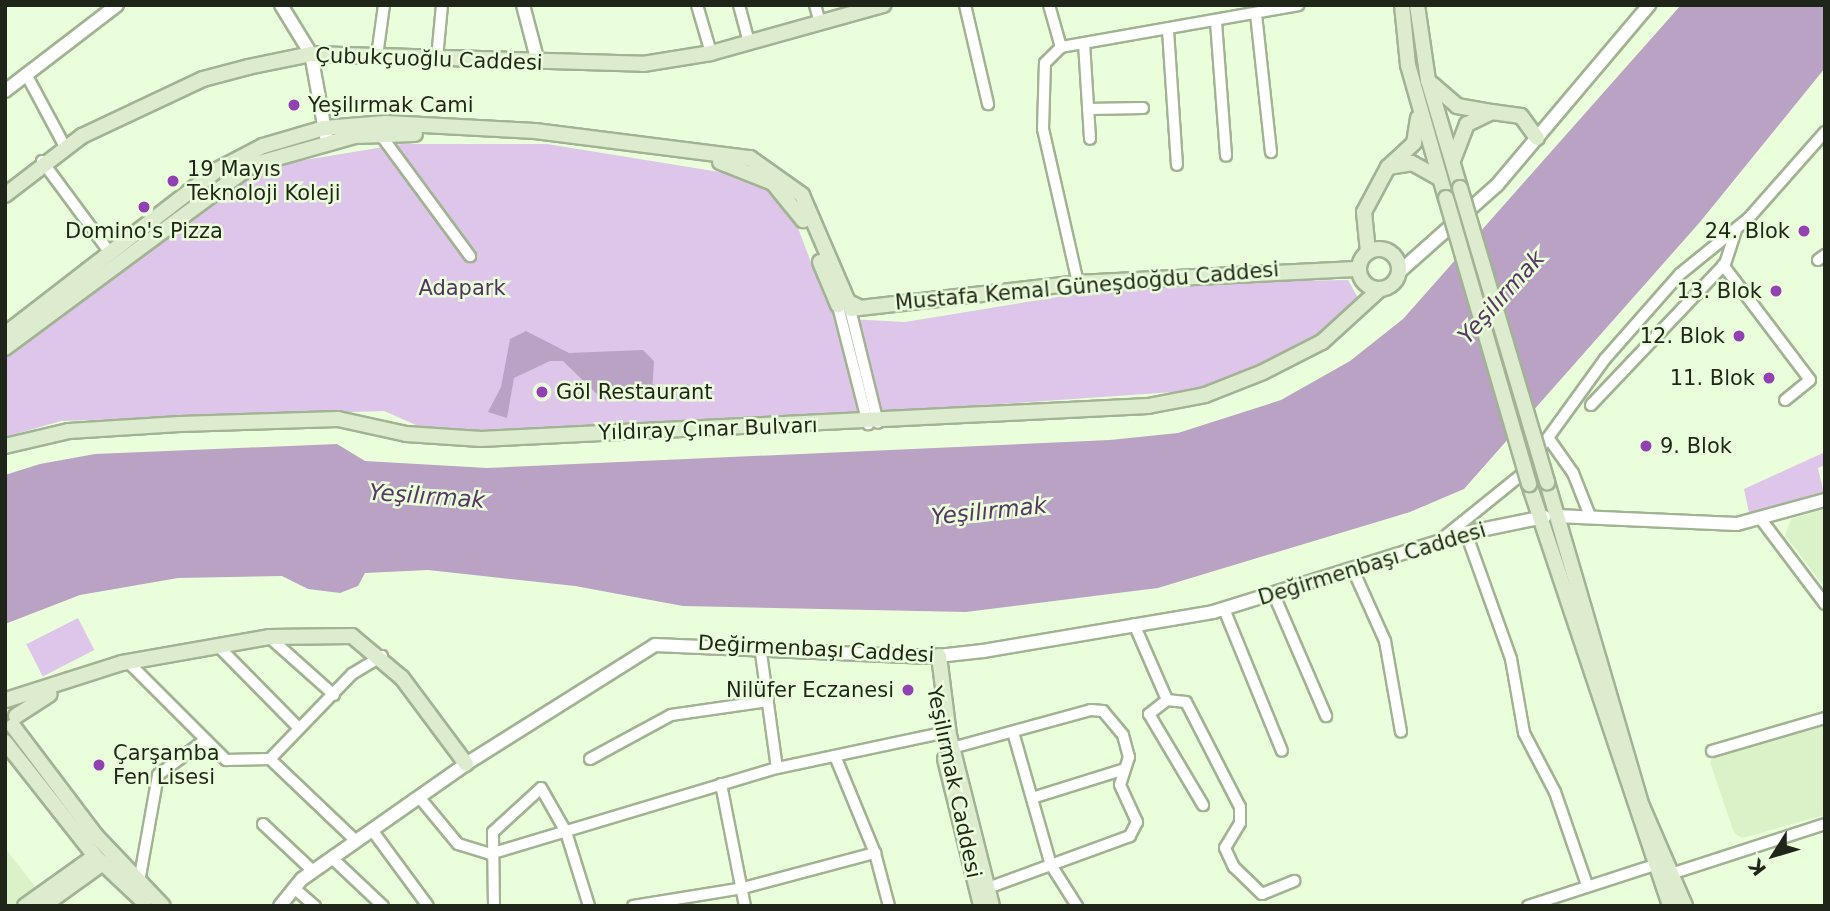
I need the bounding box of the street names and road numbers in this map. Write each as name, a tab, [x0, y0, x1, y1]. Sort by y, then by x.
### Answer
street label: Çubukçuoğlu Caddesi	[315, 42, 543, 76]
street label: Mustafa Kemal Güneşdoğdu Caddesi	[894, 257, 1280, 315]
street label: Yıldıray Çınar Bulvarı	[598, 413, 818, 445]
street label: Değirmenbaşı Caddesi	[1255, 517, 1489, 611]
street label: Değirmenbaşı Caddesi	[697, 630, 935, 668]
street label: Yeşilırmak Caddesi	[921, 684, 987, 880]

